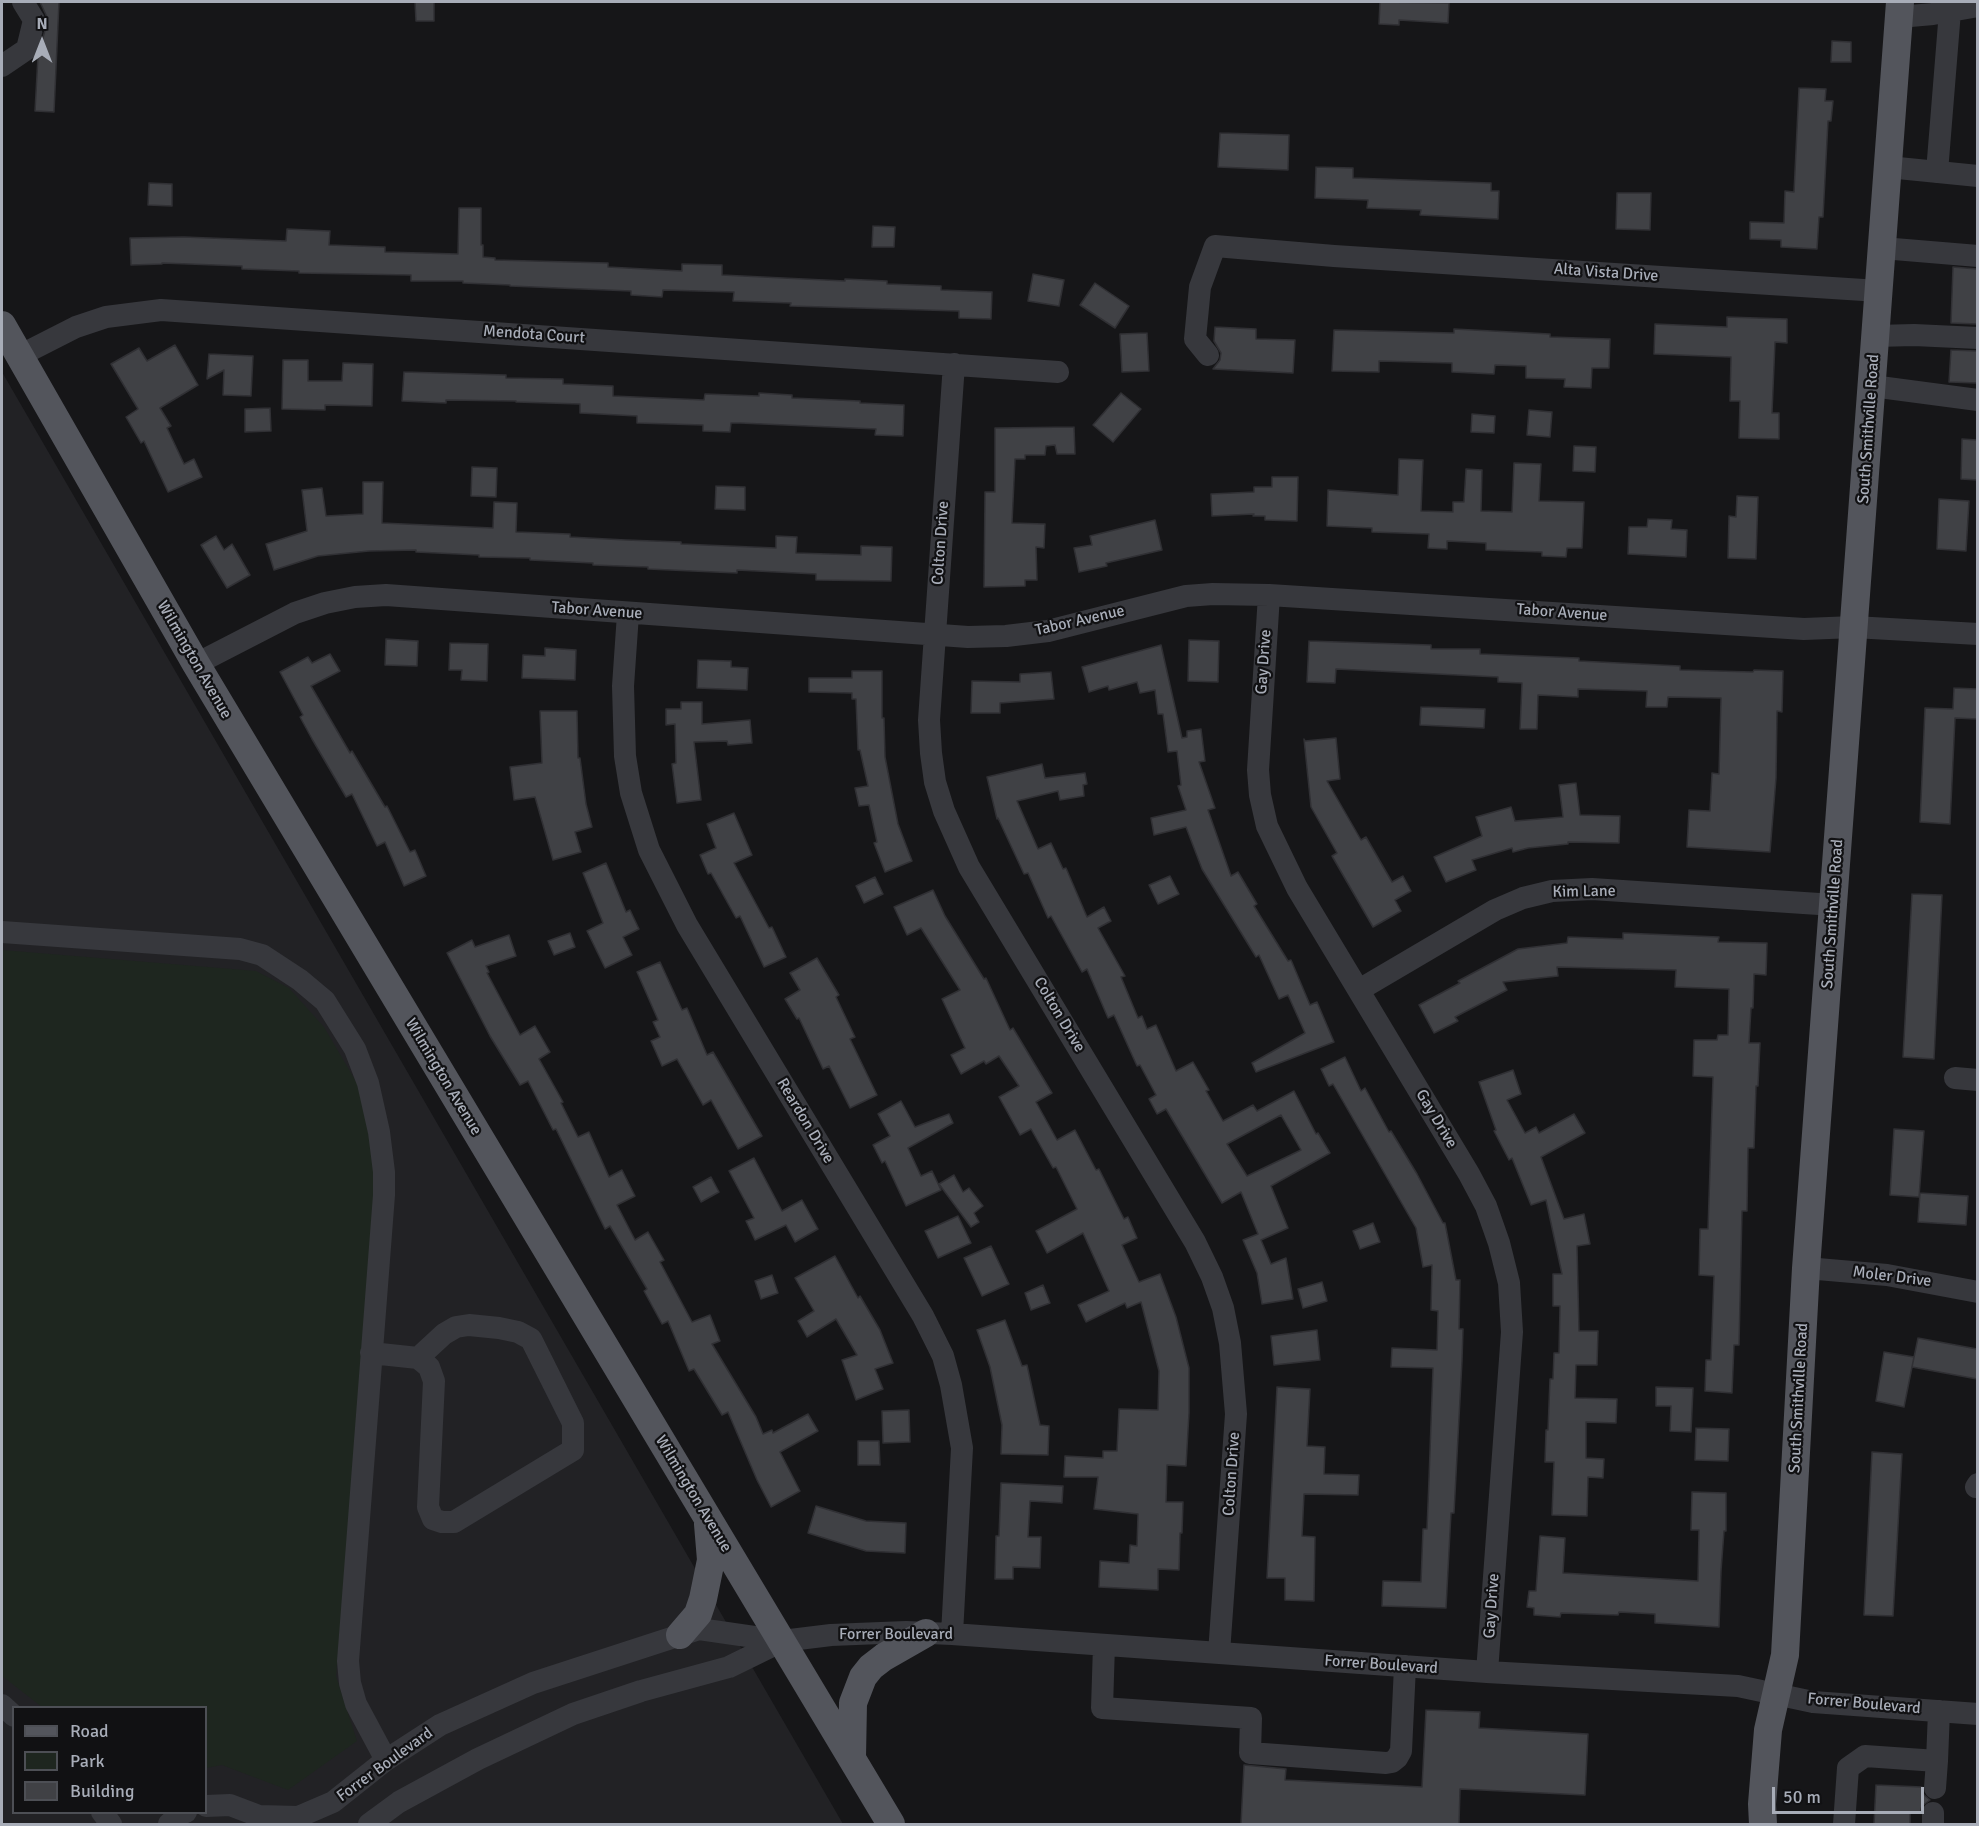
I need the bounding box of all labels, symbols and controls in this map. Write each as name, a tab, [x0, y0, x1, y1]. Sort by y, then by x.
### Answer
north arrow	[12, 12, 72, 72]
text: N	[36, 14, 48, 34]
street label: Alta Vista Drive	[1553, 260, 1659, 286]
street label: Mendota Court	[482, 322, 586, 348]
street label: South Smithville Road	[1854, 354, 1884, 504]
street label: Colton Drive	[928, 500, 954, 586]
street label: Wilmington Avenue	[152, 598, 236, 722]
street label: Tabor Avenue	[551, 598, 643, 624]
street label: Tabor Avenue	[1516, 600, 1608, 626]
street label: Tabor Avenue	[1033, 601, 1127, 641]
street label: Gay Drive	[1252, 629, 1276, 695]
street label: South Smithville Road	[1818, 839, 1848, 989]
street label: Kim Lane	[1552, 882, 1616, 902]
street label: Colton Drive	[1029, 974, 1089, 1056]
street label: Wilmington Avenue	[401, 1015, 485, 1139]
street label: Reardon Drive	[772, 1075, 838, 1167]
street label: Gay Drive	[1411, 1086, 1461, 1152]
street label: Moler Drive	[1852, 1263, 1932, 1291]
street label: South Smithville Road	[1785, 1323, 1813, 1473]
street label: Colton Drive	[1219, 1431, 1245, 1517]
street label: Wilmington Avenue	[651, 1432, 735, 1556]
street label: Gay Drive	[1480, 1573, 1504, 1639]
street label: Forrer Boulevard	[839, 1625, 953, 1645]
street label: Forrer Boulevard	[1324, 1651, 1438, 1679]
street label: Forrer Boulevard	[1806, 1689, 1922, 1719]
legend	[12, 1706, 207, 1814]
text: Road	[70, 1720, 109, 1742]
street label: Forrer Boulevard	[333, 1724, 437, 1806]
text: Park	[70, 1750, 105, 1772]
scale bar	[1775, 1775, 1926, 1813]
text: Building	[70, 1780, 134, 1802]
text: 50 m	[1783, 1786, 1821, 1808]

